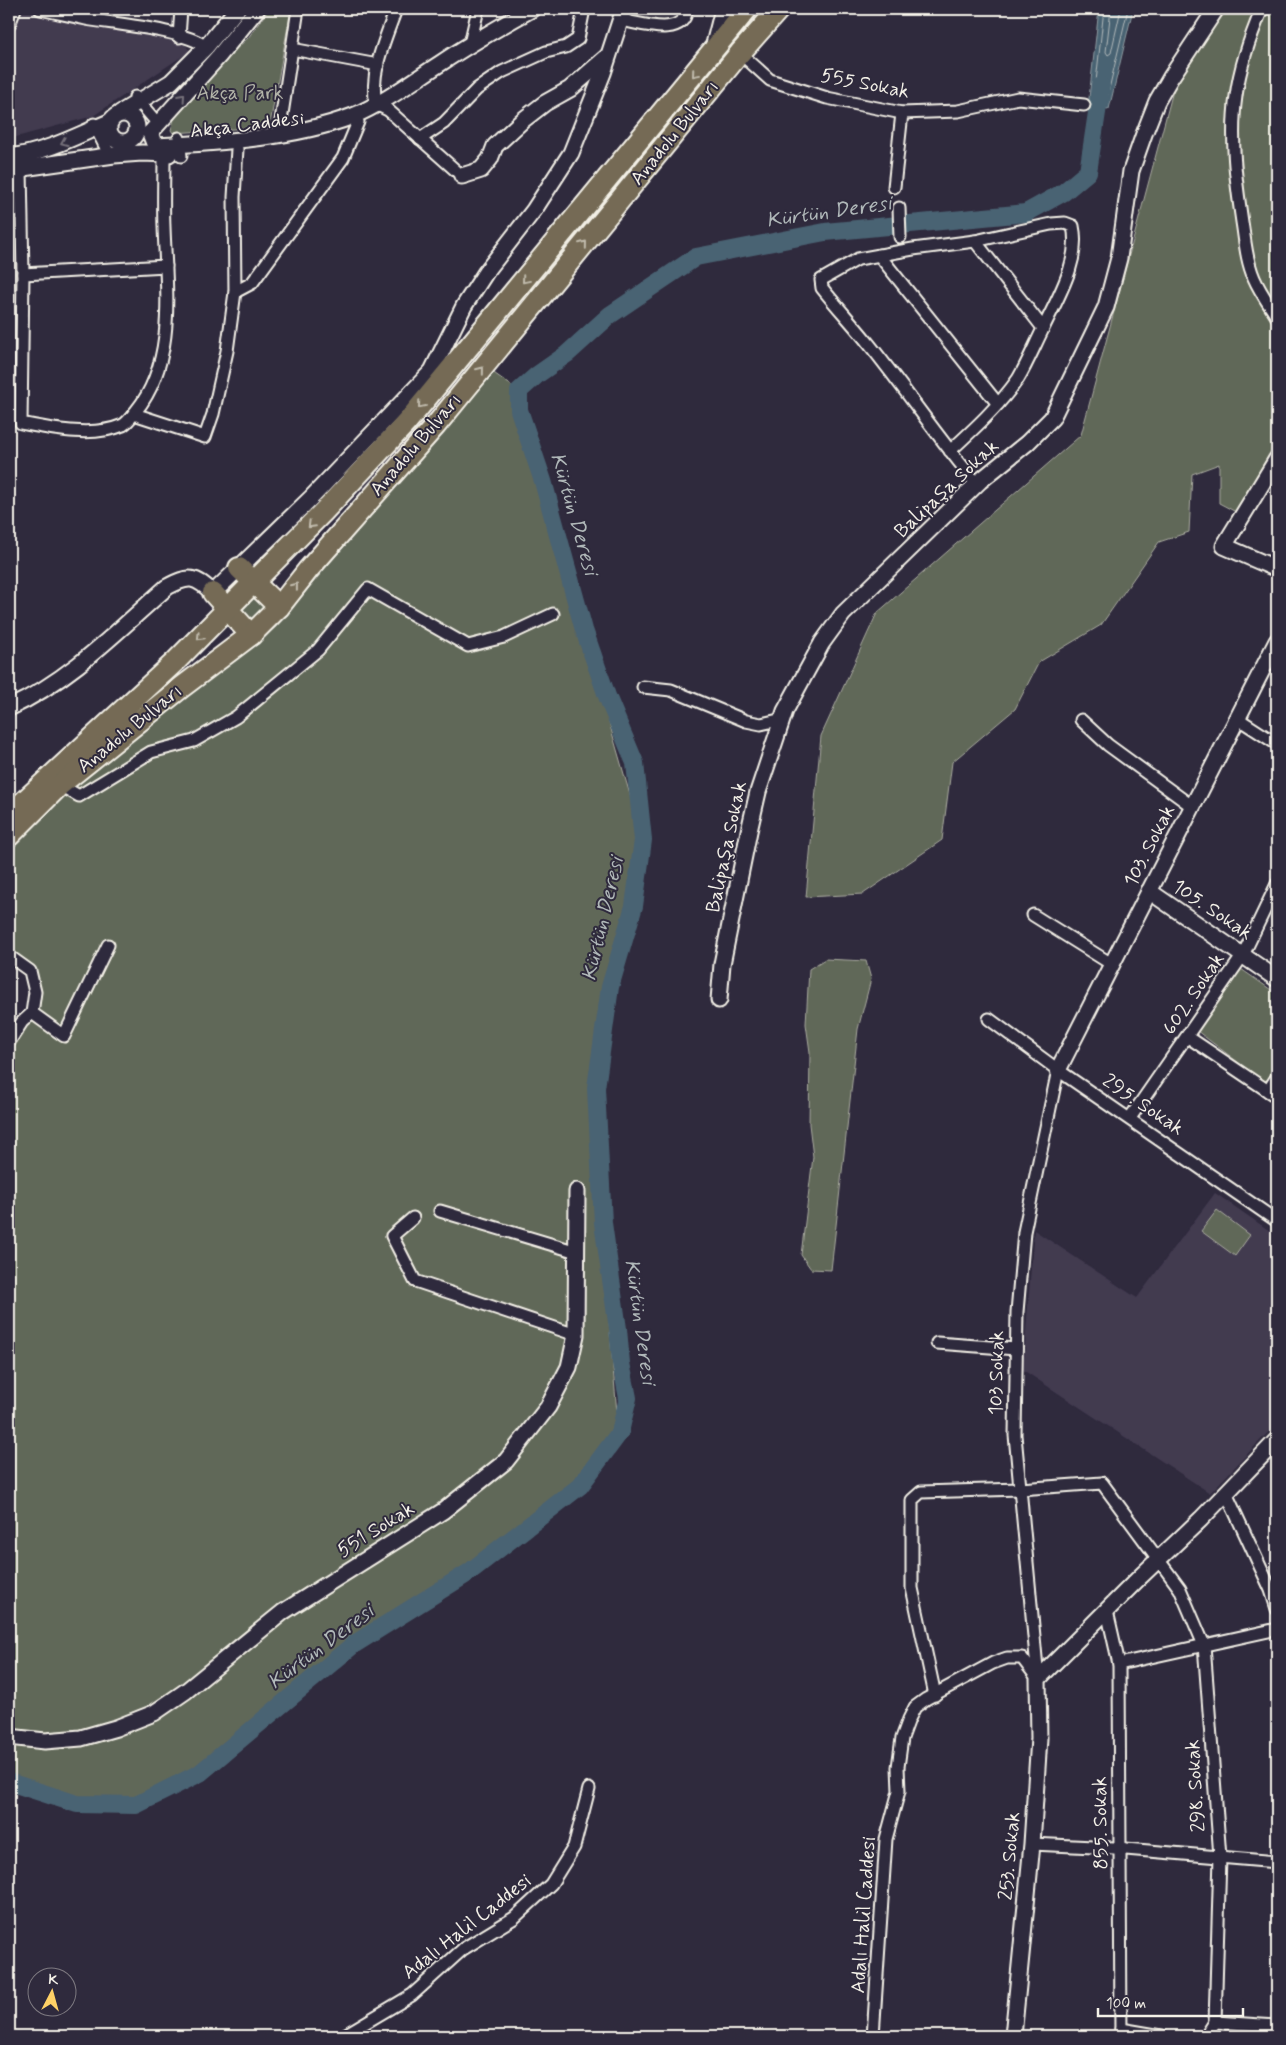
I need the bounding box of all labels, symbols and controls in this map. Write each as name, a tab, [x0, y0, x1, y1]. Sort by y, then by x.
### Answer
street label: 555 Sokak	[818, 62, 912, 106]
one-way arrow	[693, 68, 701, 77]
street label: Anadolu Bulvarı	[624, 75, 726, 191]
park label: Akça Park	[197, 80, 284, 107]
one-way arrow	[176, 93, 185, 102]
street label: Akça Caddesi	[188, 105, 306, 145]
one-way arrow	[60, 135, 69, 146]
water label: Kürtün Deresi	[765, 189, 897, 235]
one-way arrow	[578, 241, 587, 250]
one-way arrow	[521, 275, 530, 284]
one-way arrow	[476, 367, 484, 376]
street label: Anadolu Bulvarı	[364, 388, 468, 502]
one-way arrow	[417, 400, 426, 409]
street label: Balipaşa Sokak	[889, 433, 1005, 544]
water label: Kürtün Deresi	[543, 450, 606, 582]
one-way arrow	[307, 519, 316, 528]
one-way arrow	[290, 583, 298, 592]
one-way arrow	[197, 631, 206, 640]
street label: Anadolu Bulvarı	[72, 678, 188, 780]
street label: Balipaşa Sokak	[700, 779, 754, 915]
street label: 103. Sokak	[1118, 800, 1182, 892]
water label: Kürtün Deresi	[575, 851, 632, 984]
street label: 105. Sokak	[1166, 873, 1258, 947]
street label: 602. Sokak	[1157, 948, 1231, 1040]
street label: 295. Sokak	[1097, 1068, 1189, 1142]
water label: Kürtün Deresi	[617, 1258, 663, 1390]
street label: 103 Sokak	[983, 1330, 1011, 1416]
street label: 551 Sokak	[332, 1496, 420, 1564]
water label: Kürtün Deresi	[262, 1596, 382, 1696]
street label: 298. Sokak	[1179, 1739, 1213, 1833]
street label: 855. Sokak	[1087, 1776, 1115, 1870]
street label: 253. Sokak	[993, 1811, 1027, 1901]
street label: Adalı Halil Caddesi	[845, 1836, 883, 1994]
street label: Adalı Halil Caddesi	[397, 1868, 537, 1986]
north arrow	[28, 1968, 78, 2018]
text: K	[47, 1971, 60, 1990]
scale bar	[1098, 1985, 1244, 2017]
text: 100 m	[1106, 1994, 1146, 2014]

